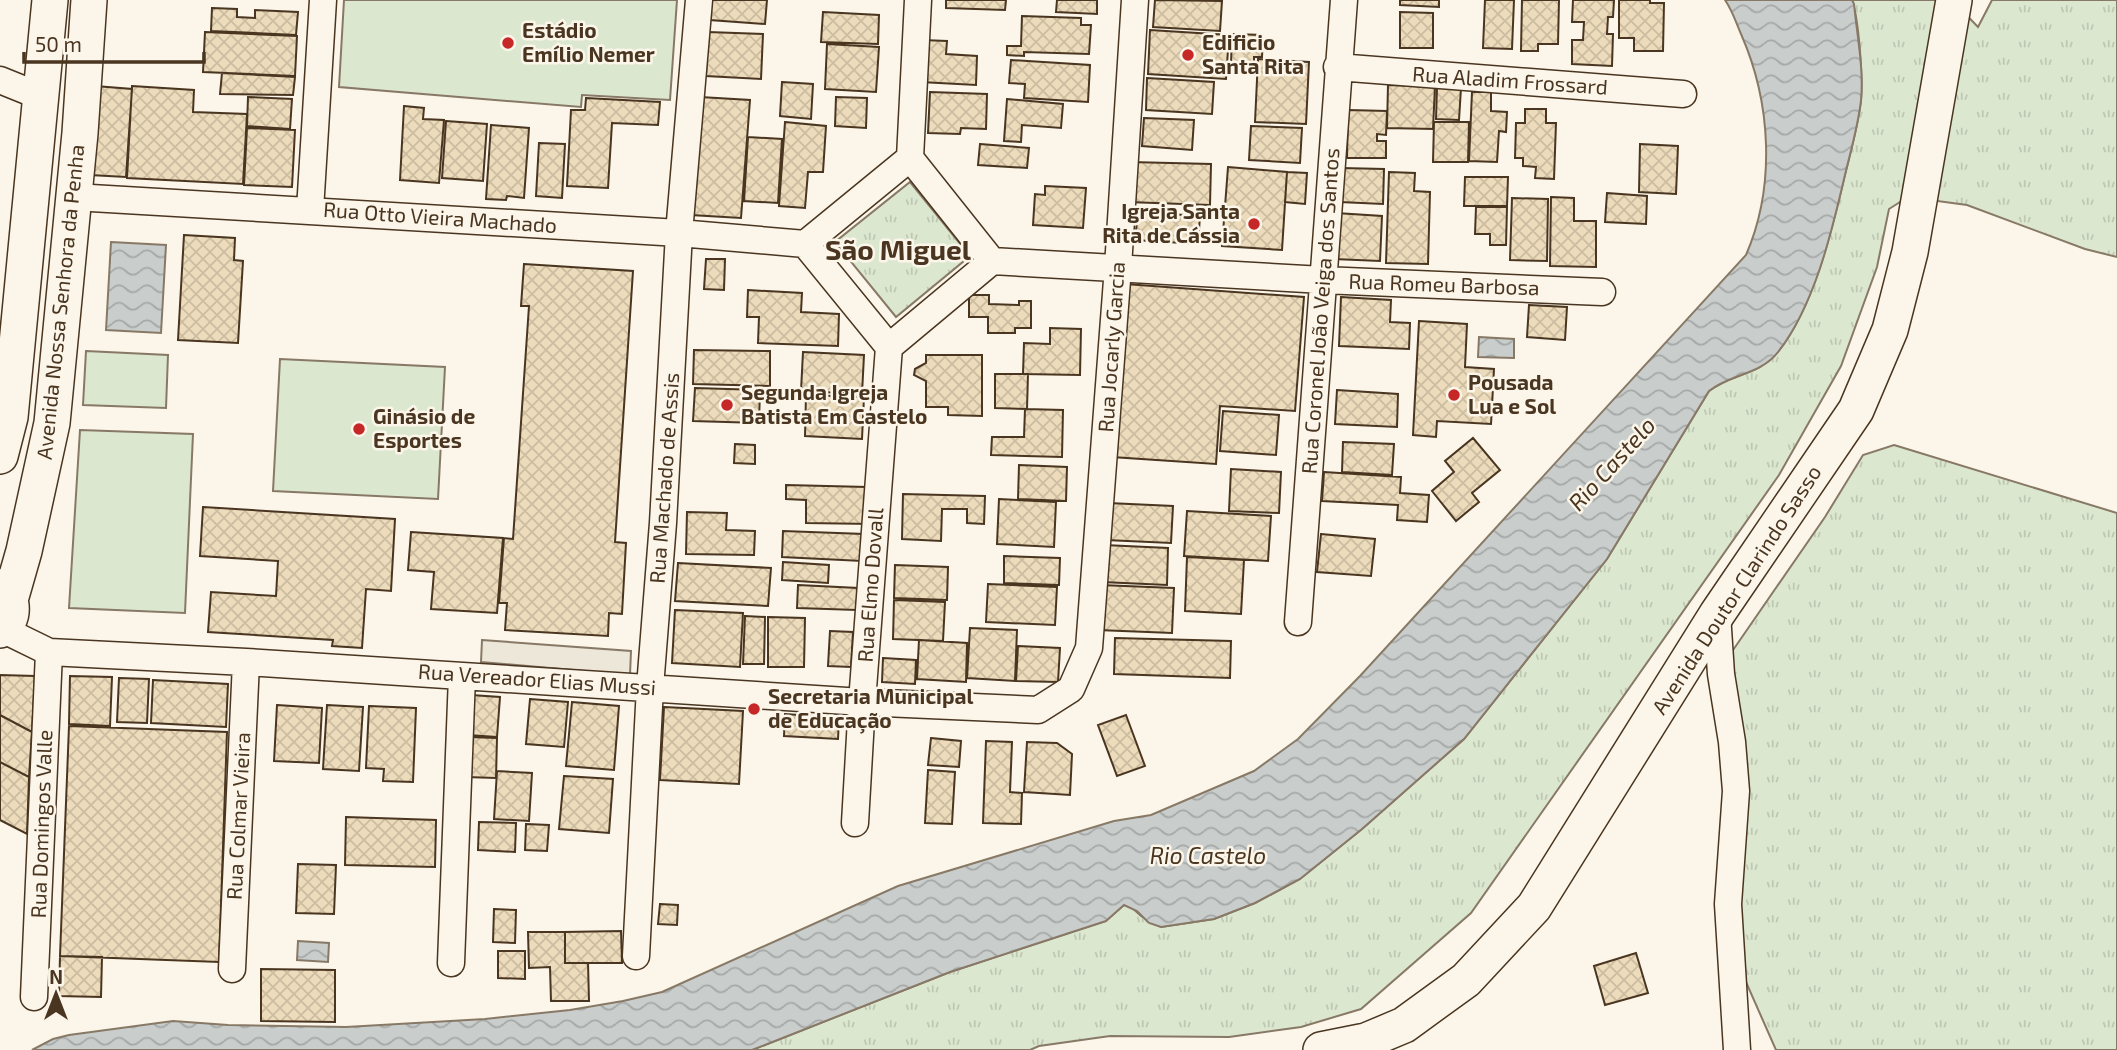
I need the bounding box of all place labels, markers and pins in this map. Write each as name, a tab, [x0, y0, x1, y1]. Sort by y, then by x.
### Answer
place label: Estádio Emílio Nemer	[522, 17, 655, 66]
place label: Edificio Santa Rita	[1202, 29, 1304, 78]
marker: Estádio Emílio Nemer	[500, 35, 516, 51]
marker: Edificio Santa Rita	[1180, 47, 1196, 63]
place label: Igreja Santa Rita de Cássia	[1102, 198, 1240, 247]
marker: Igreja Santa Rita de Cássia	[1246, 216, 1262, 232]
place label: Pousada Lua e Sol	[1468, 369, 1556, 418]
place label: Segunda Igreja Batista Em Castelo	[741, 379, 927, 428]
marker: Pousada Lua e Sol	[1446, 387, 1462, 403]
marker: Segunda Igreja Batista Em Castelo	[719, 397, 735, 413]
place label: Ginásio de Esportes	[373, 403, 475, 452]
marker: Ginásio de Esportes	[351, 421, 367, 437]
place label: Secretaria Municipal de Educação	[768, 683, 973, 734]
marker: Secretaria Municipal de Educação	[746, 701, 762, 717]

